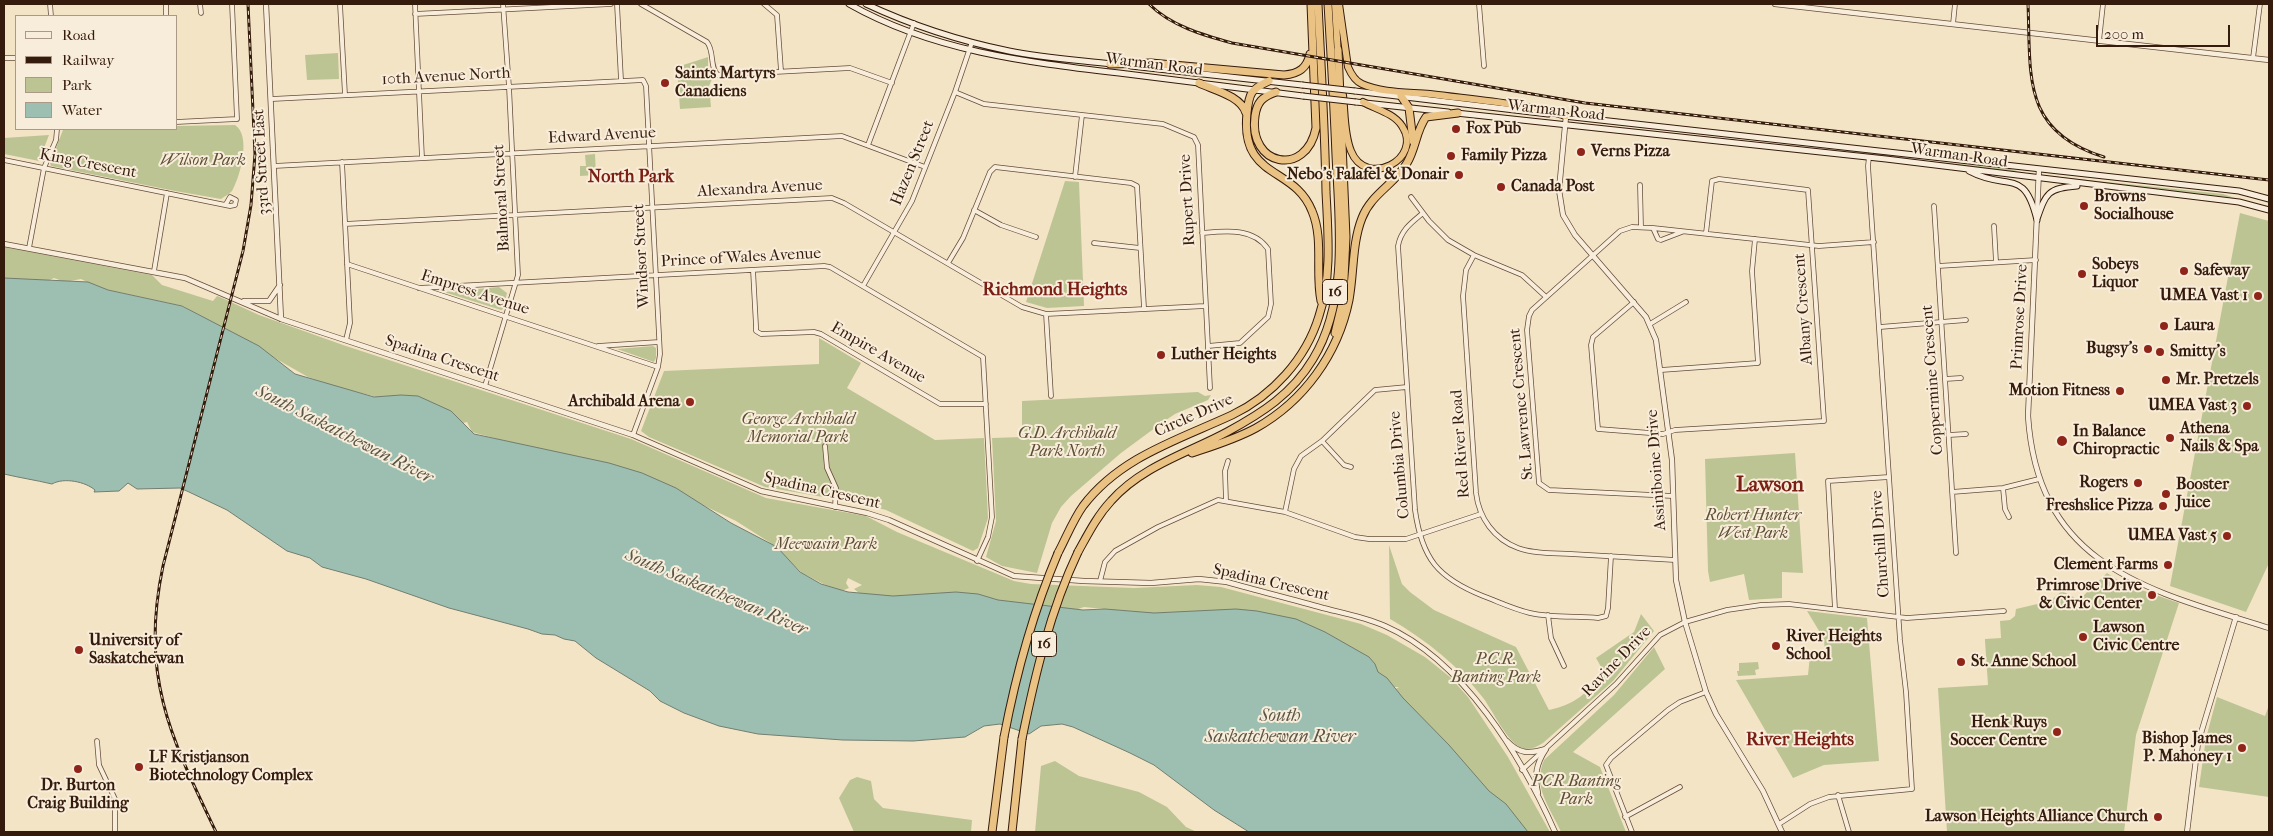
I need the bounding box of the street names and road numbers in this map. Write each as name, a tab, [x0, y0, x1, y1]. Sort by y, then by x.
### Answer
street label: Warman Road	[1104, 50, 1204, 80]
street label: 10th Avenue North	[381, 64, 511, 90]
street label: Warman Road	[1506, 96, 1606, 126]
street label: 33rd Street East	[250, 108, 274, 216]
street label: Hazen Street	[887, 118, 939, 208]
street label: Edward Avenue	[548, 124, 656, 148]
street label: Warman Road	[1909, 140, 2009, 172]
street label: Balmoral Street	[490, 144, 514, 252]
street label: King Crescent	[38, 145, 138, 183]
street label: Rupert Drive	[1176, 154, 1200, 246]
street label: Alexandra Avenue	[697, 176, 823, 202]
street label: Windsor Street	[630, 203, 654, 309]
street label: Prince of Wales Avenue	[660, 244, 822, 272]
street label: Albany Crescent	[1791, 252, 1817, 366]
street label: Primrose Drive	[2008, 264, 2032, 370]
street label: Empress Avenue	[418, 266, 532, 320]
road number: 16	[1322, 280, 1348, 304]
street label: Coppermine Crescent	[1918, 304, 1948, 456]
street label: Empire Avenue	[827, 318, 929, 388]
street label: St. Lawrence Crescent	[1506, 327, 1538, 481]
street label: Spadina Crescent	[382, 331, 502, 387]
street label: Red River Road	[1448, 389, 1474, 499]
street label: Circle Drive	[1152, 390, 1236, 442]
street label: Assiniboine Drive	[1643, 409, 1671, 531]
street label: Columbia Drive	[1386, 410, 1414, 520]
street label: Spadina Crescent	[762, 468, 882, 514]
street label: Churchill Drive	[1868, 490, 1894, 598]
street label: Spadina Crescent	[1211, 560, 1331, 606]
street label: Ravine Drive	[1578, 622, 1656, 702]
road number: 16	[1032, 632, 1056, 656]

